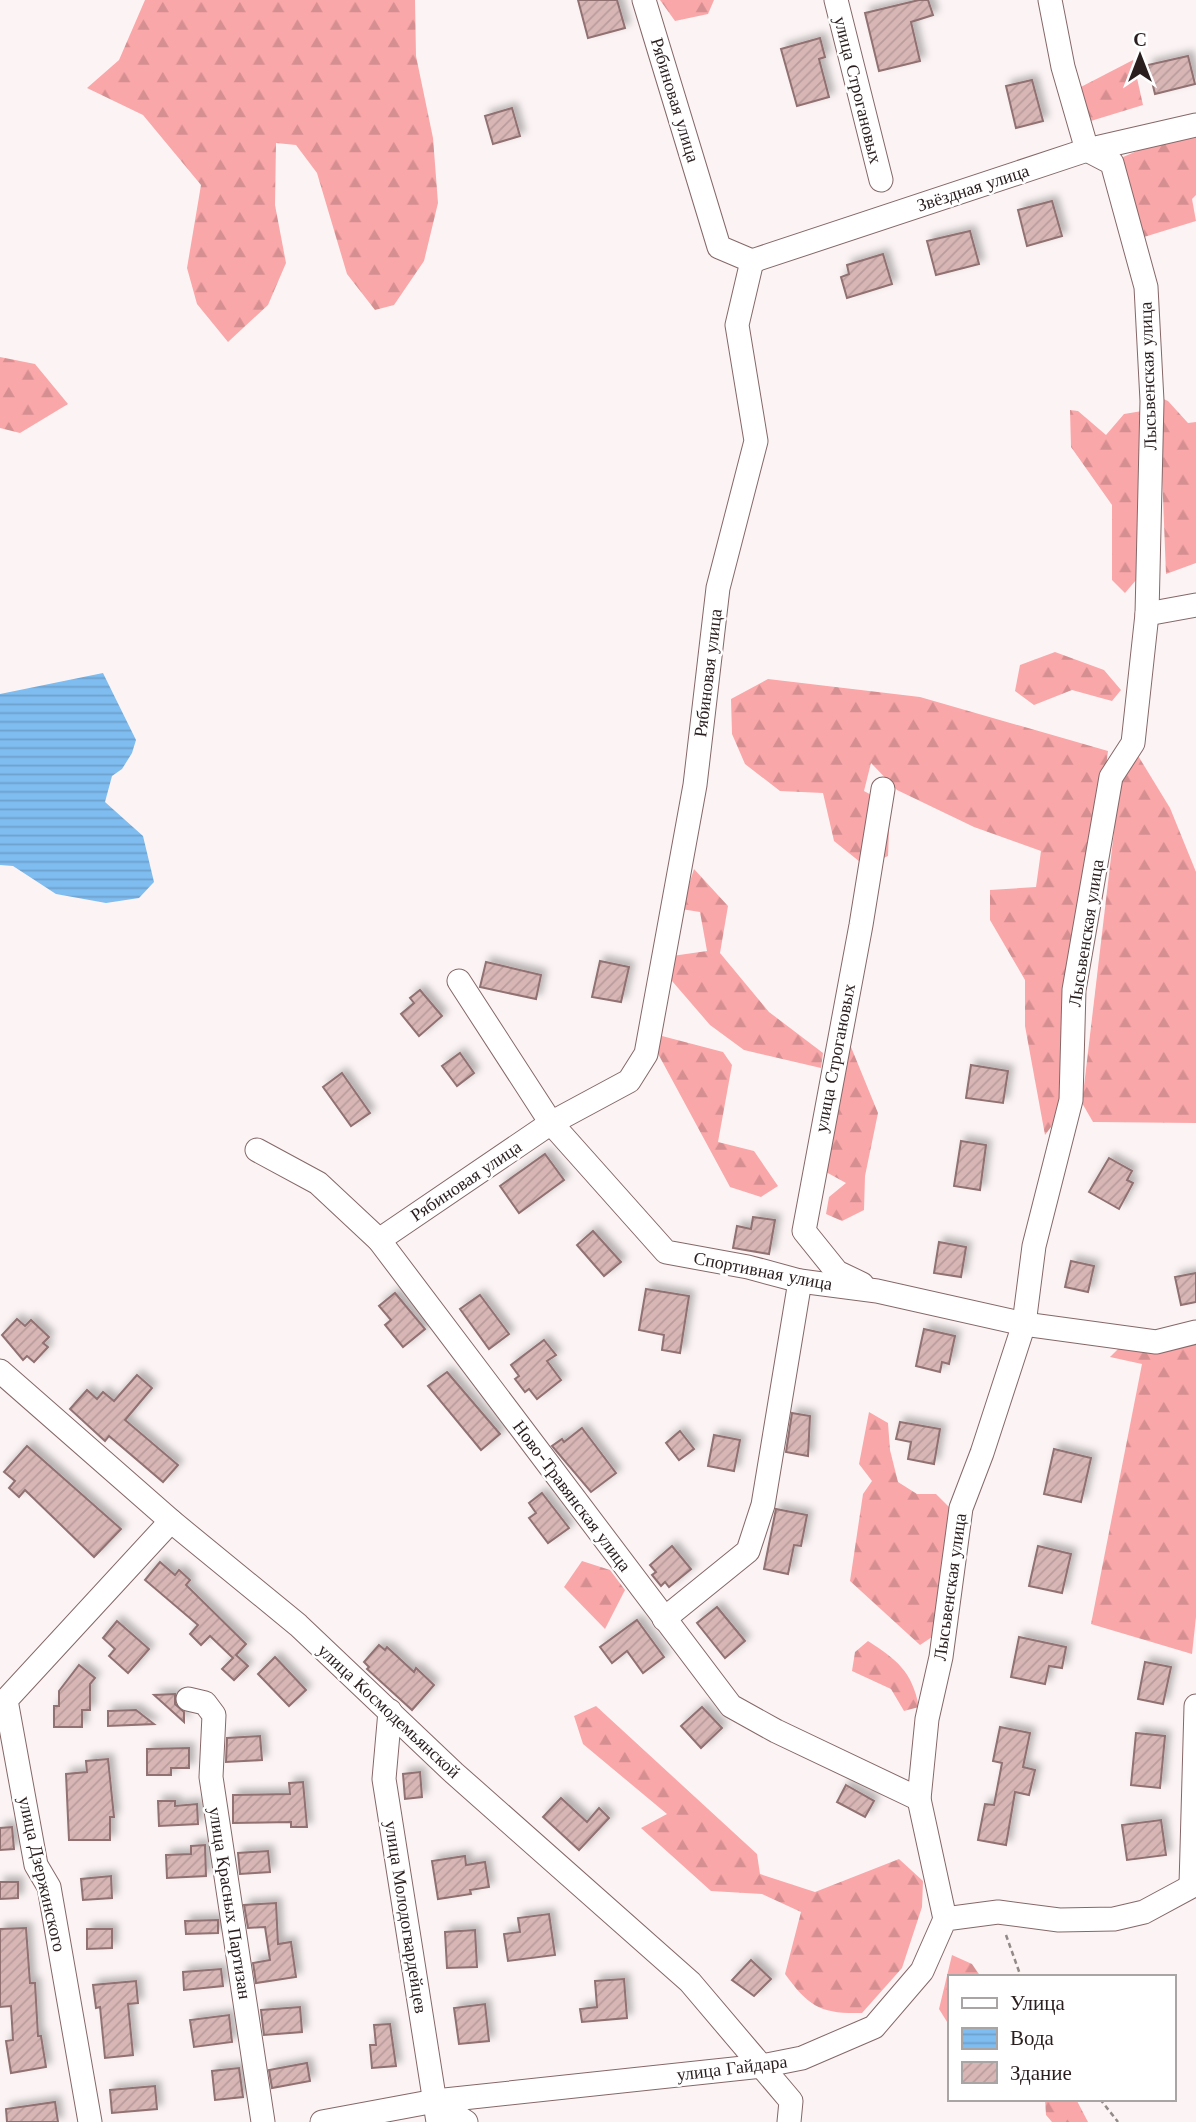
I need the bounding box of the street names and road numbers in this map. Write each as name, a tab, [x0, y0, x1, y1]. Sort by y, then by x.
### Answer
street label: улица Строгановых	[829, 14, 887, 166]
street label: Рябиновая улица	[646, 35, 704, 165]
street label: Звёздная улица	[914, 159, 1032, 217]
street label: Лысьвенская улица	[1134, 301, 1162, 451]
street label: Рябиновая улица	[689, 608, 727, 738]
street label: Лысьвенская улица	[1063, 858, 1109, 1008]
street label: улица Строгановых	[810, 982, 860, 1134]
street label: Рябиновая улица	[406, 1136, 526, 1226]
street label: Спортивная улица	[692, 1247, 834, 1295]
street label: Ново-Травянская улица	[508, 1416, 636, 1576]
street label: Лысьвенская улица	[929, 1512, 971, 1662]
street label: улица Космодемьянской	[313, 1639, 465, 1783]
street label: улица Дзержинского	[13, 1794, 71, 1954]
street label: улица Красных Партизан	[204, 1805, 256, 2001]
street label: улица Молодогвардейцев	[380, 1819, 432, 2015]
street label: улица Гайдара	[675, 2050, 789, 2086]

